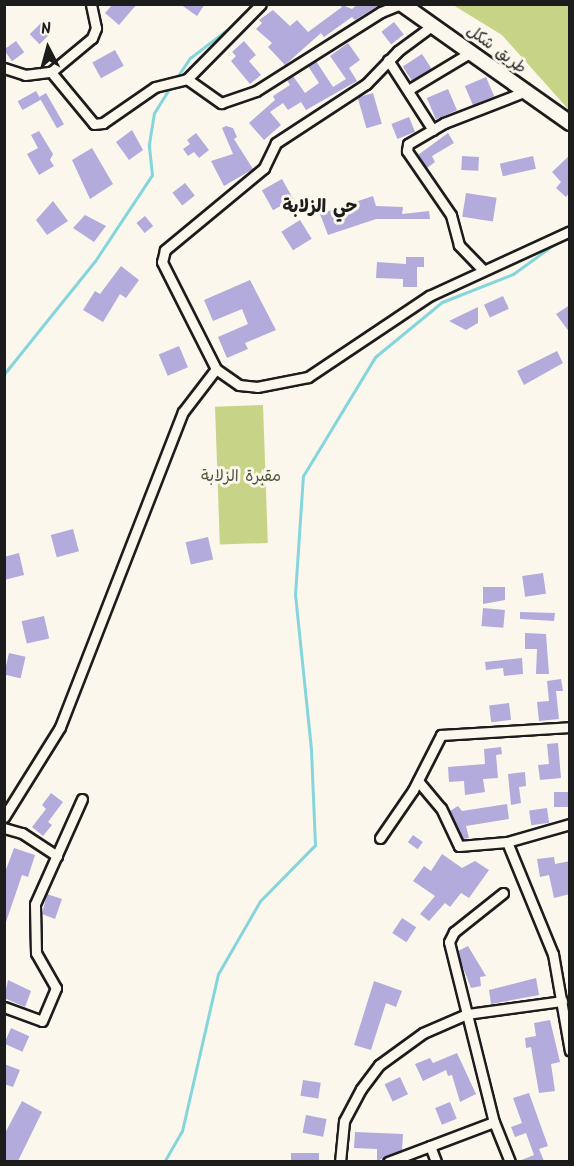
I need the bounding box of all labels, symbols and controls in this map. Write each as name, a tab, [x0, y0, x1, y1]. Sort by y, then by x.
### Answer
text: N	[40, 17, 52, 43]
north arrow	[18, 18, 78, 78]
street label: طريق شكل	[462, 21, 530, 79]
district label: حي الزلابة	[283, 197, 357, 219]
park label: مقبرة الزلابة	[201, 467, 281, 487]

